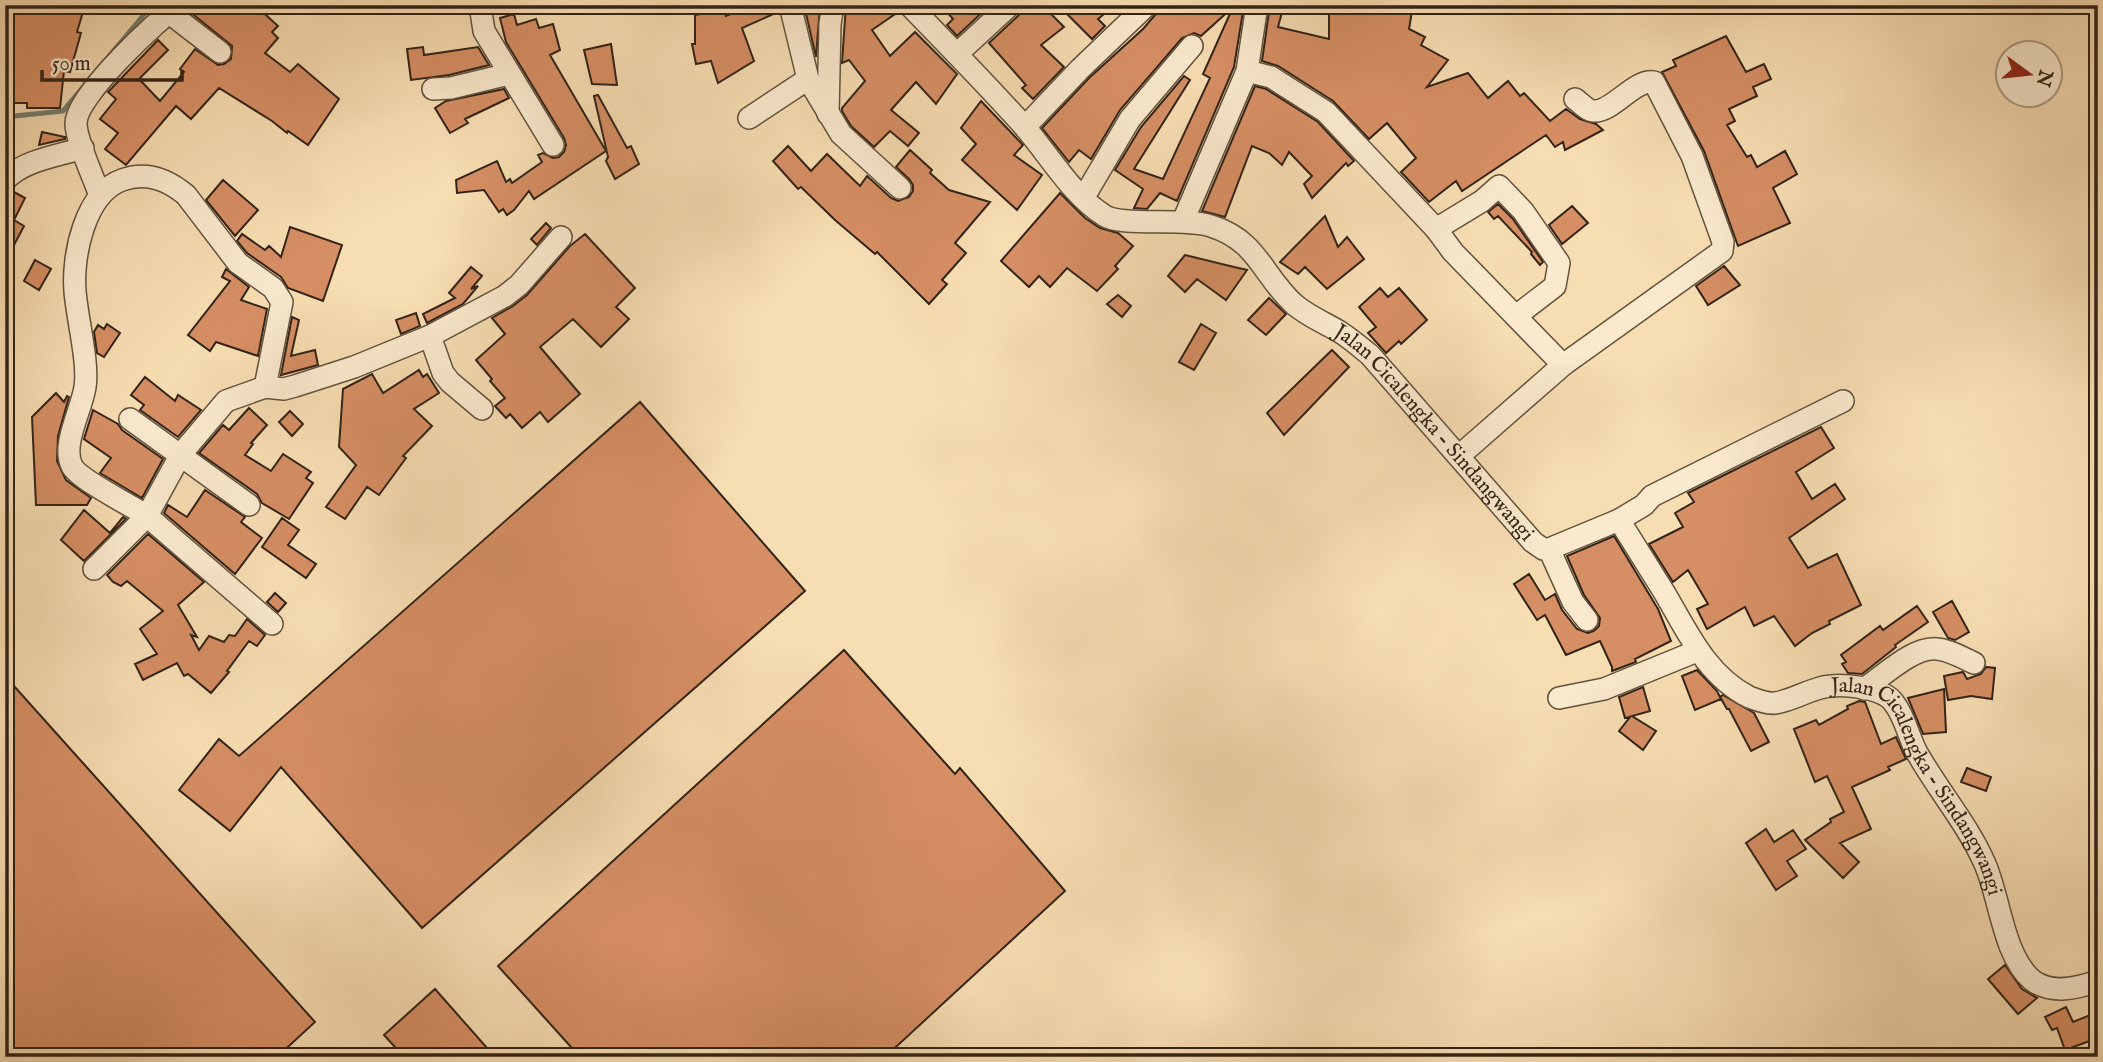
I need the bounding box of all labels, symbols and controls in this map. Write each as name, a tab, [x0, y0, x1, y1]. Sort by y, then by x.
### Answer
scale bar	[42, 38, 182, 82]
north arrow	[1994, 38, 2064, 108]
text: 50 m	[52, 51, 91, 78]
text: N	[2030, 66, 2057, 89]
street label: Jalan Cicalengka - Sindangwangi	[1328, 317, 1540, 547]
street label: Jalan Cicalengka - Sindangwangi	[1828, 672, 2008, 898]

